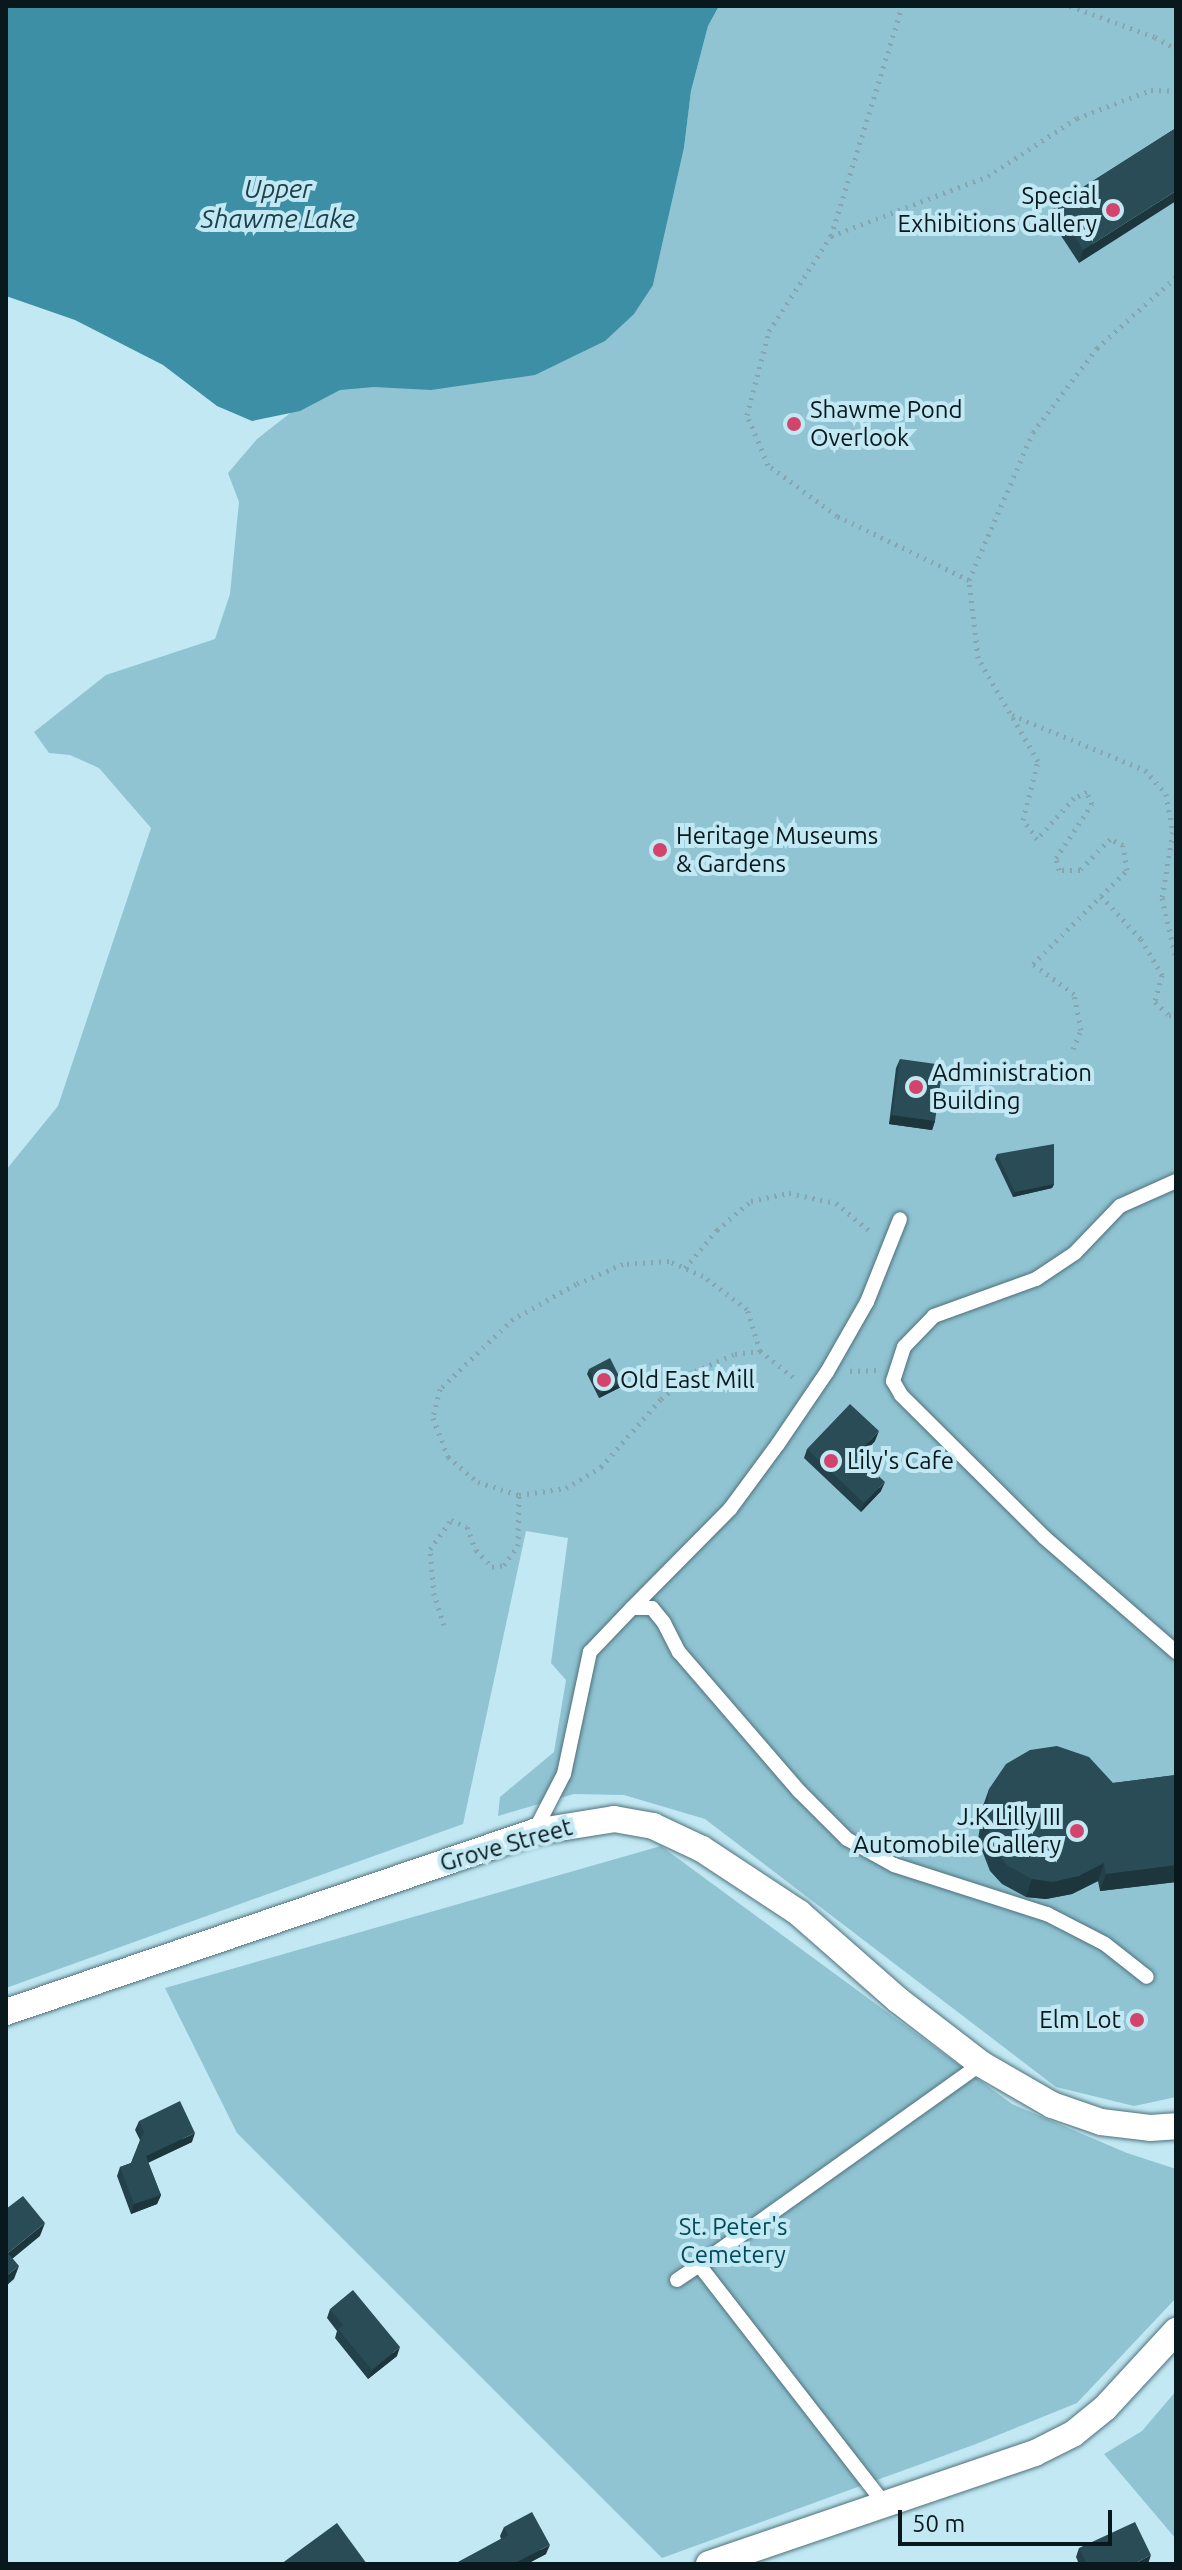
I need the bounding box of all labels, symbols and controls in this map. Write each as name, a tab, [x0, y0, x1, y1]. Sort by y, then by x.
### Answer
water label: Upper Shawme Lake	[201, 173, 355, 234]
place label: Special Exhibitions Gallery	[898, 182, 1097, 238]
marker: Special Exhibitions Gallery	[1104, 201, 1122, 219]
place label: Shawme Pond Overlook	[810, 396, 963, 452]
marker: Shawme Pond Overlook	[785, 415, 803, 433]
place label: Heritage Museums & Gardens	[676, 822, 878, 878]
marker: Heritage Museums & Gardens	[651, 841, 669, 859]
place label: Administration Building	[932, 1059, 1092, 1115]
marker: Administration Building	[907, 1078, 925, 1096]
place label: Old East Mill	[620, 1366, 755, 1394]
marker: Old East Mill	[595, 1371, 613, 1389]
place label: Lily's Cafe	[847, 1447, 954, 1475]
marker: Lily's Cafe	[822, 1452, 840, 1470]
place label: J.K Lilly III Automobile Gallery	[853, 1803, 1061, 1859]
street label: Grove Street	[436, 1812, 576, 1878]
marker: J.K Lilly III Automobile Gallery	[1068, 1822, 1086, 1840]
place label: Elm Lot	[1039, 2006, 1121, 2034]
marker: Elm Lot	[1128, 2011, 1146, 2029]
park label: St. Peter's Cemetery	[679, 2213, 787, 2269]
scale bar	[902, 2494, 1116, 2544]
text: 50 m	[912, 2510, 965, 2537]

